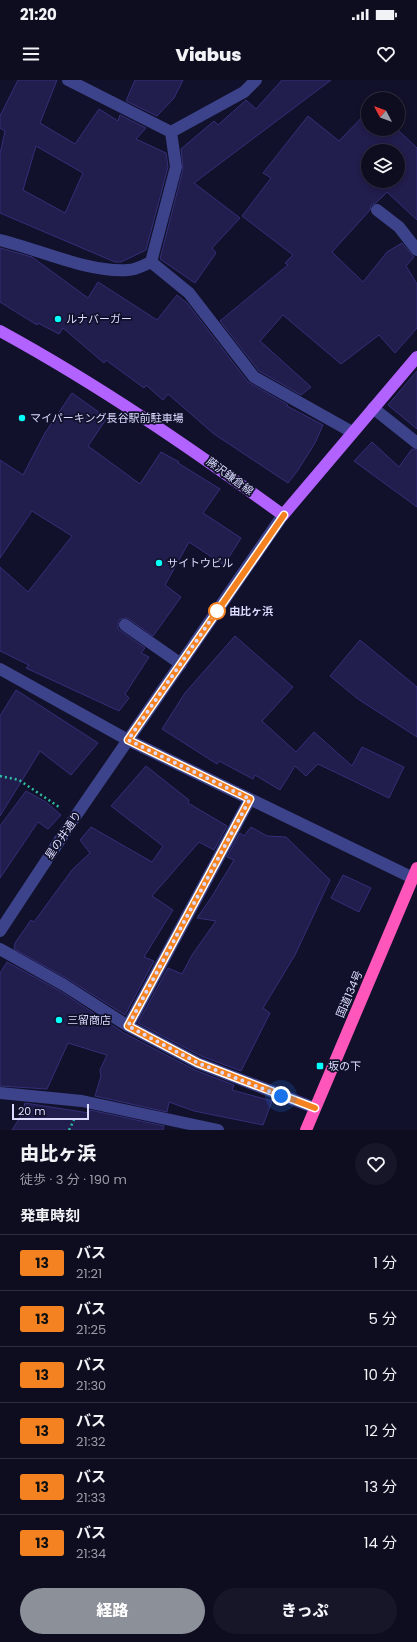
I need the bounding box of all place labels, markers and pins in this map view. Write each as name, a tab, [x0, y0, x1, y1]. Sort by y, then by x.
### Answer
place label: ルナバーガー	[66, 311, 132, 327]
marker: ルナバーガー	[53, 314, 63, 324]
place label: マイパーキング長谷駅前駐車場	[30, 410, 183, 426]
marker: マイパーキング長谷駅前駐車場	[17, 413, 27, 423]
place label: サイトウビル	[167, 555, 233, 571]
marker: サイトウビル	[154, 558, 164, 568]
marker: 由比ヶ浜	[208, 602, 226, 620]
place label: 由比ヶ浜	[229, 603, 273, 619]
place label: 三留商店	[67, 1012, 111, 1028]
marker: 三留商店	[54, 1015, 64, 1025]
place label: 坂の下	[328, 1058, 361, 1074]
marker: 坂の下	[315, 1061, 325, 1071]

